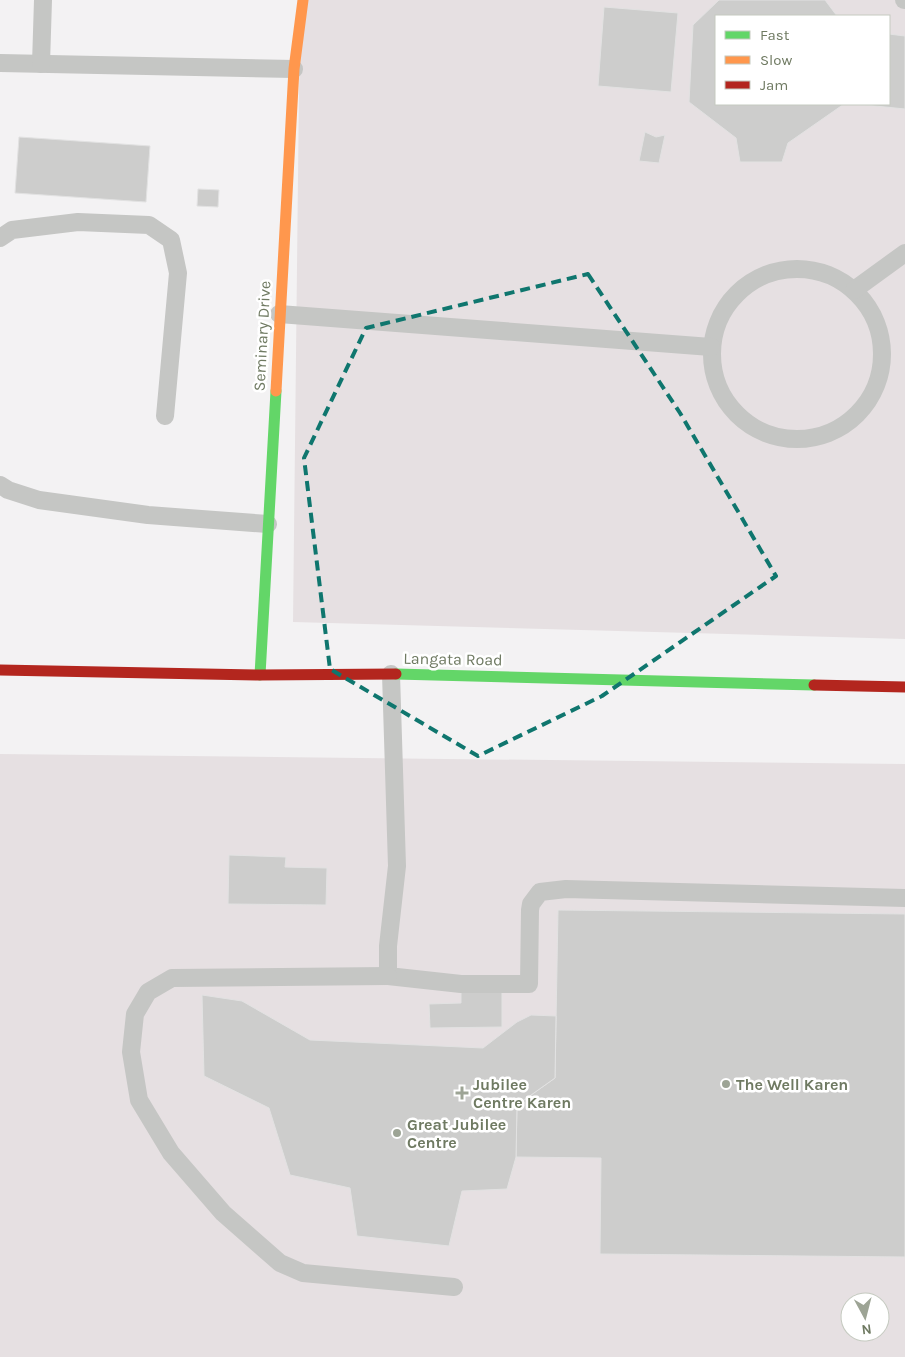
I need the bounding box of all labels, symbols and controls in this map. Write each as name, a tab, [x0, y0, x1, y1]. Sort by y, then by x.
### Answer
legend	[715, 15, 890, 105]
text: Fast	[760, 26, 790, 44]
text: Slow	[760, 51, 792, 69]
text: Jam	[760, 76, 788, 94]
street label: Seminary Drive	[250, 280, 274, 392]
street label: Langata Road	[403, 649, 503, 669]
place label: Jubilee Centre Karen	[473, 1075, 571, 1112]
place label: The Well Karen	[736, 1075, 848, 1094]
marker: The Well Karen	[720, 1078, 732, 1090]
marker: Jubilee Centre Karen	[455, 1086, 469, 1100]
place label: Great Jubilee Centre	[407, 1115, 506, 1152]
marker: Great Jubilee Centre	[391, 1127, 403, 1139]
north arrow	[840, 1292, 890, 1342]
text: N	[861, 1320, 873, 1338]

